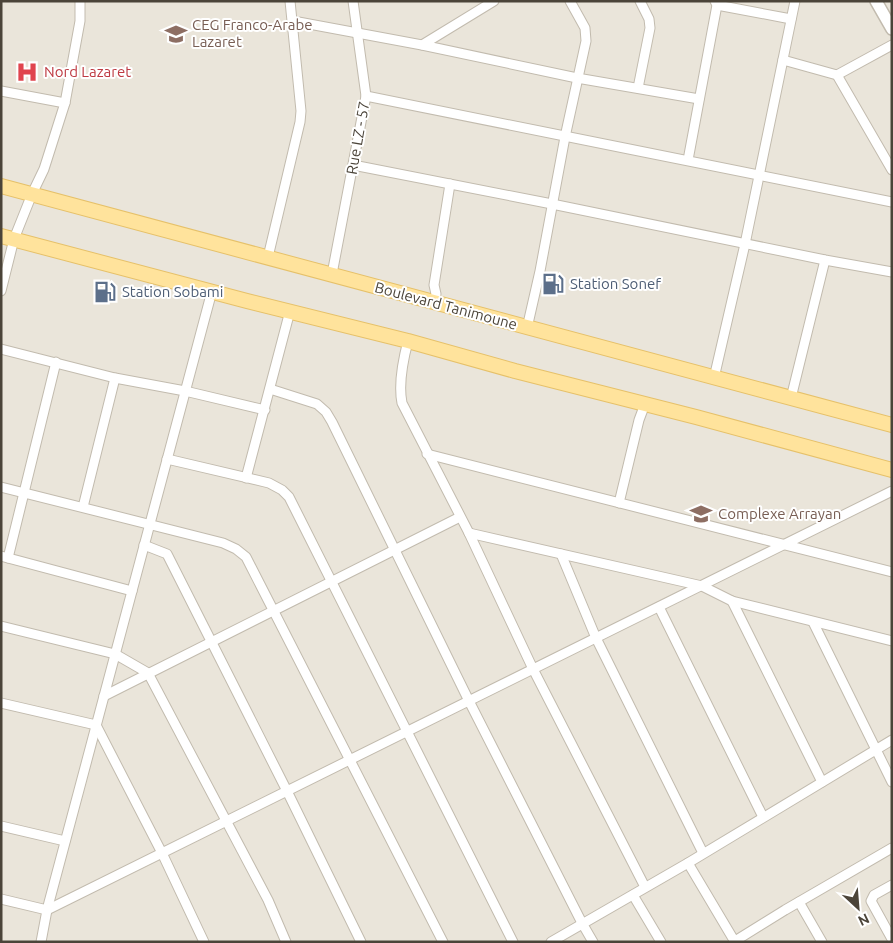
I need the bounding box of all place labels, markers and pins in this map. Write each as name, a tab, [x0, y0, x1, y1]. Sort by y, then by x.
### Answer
place label: CEG Franco-Arabe Lazaret	[192, 16, 313, 50]
school or university icon: CEG Franco-Arabe Lazaret	[163, 21, 189, 47]
hospital icon: Nord Lazaret	[14, 59, 40, 85]
place label: Nord Lazaret	[44, 63, 131, 80]
fuel station icon: Station Sonef	[540, 271, 566, 297]
place label: Station Sonef	[570, 275, 661, 292]
fuel station icon: Station Sobami	[92, 279, 118, 305]
place label: Station Sobami	[122, 283, 223, 300]
school or university icon: Complexe Arrayan	[688, 501, 714, 527]
place label: Complexe Arrayan	[718, 505, 841, 522]

